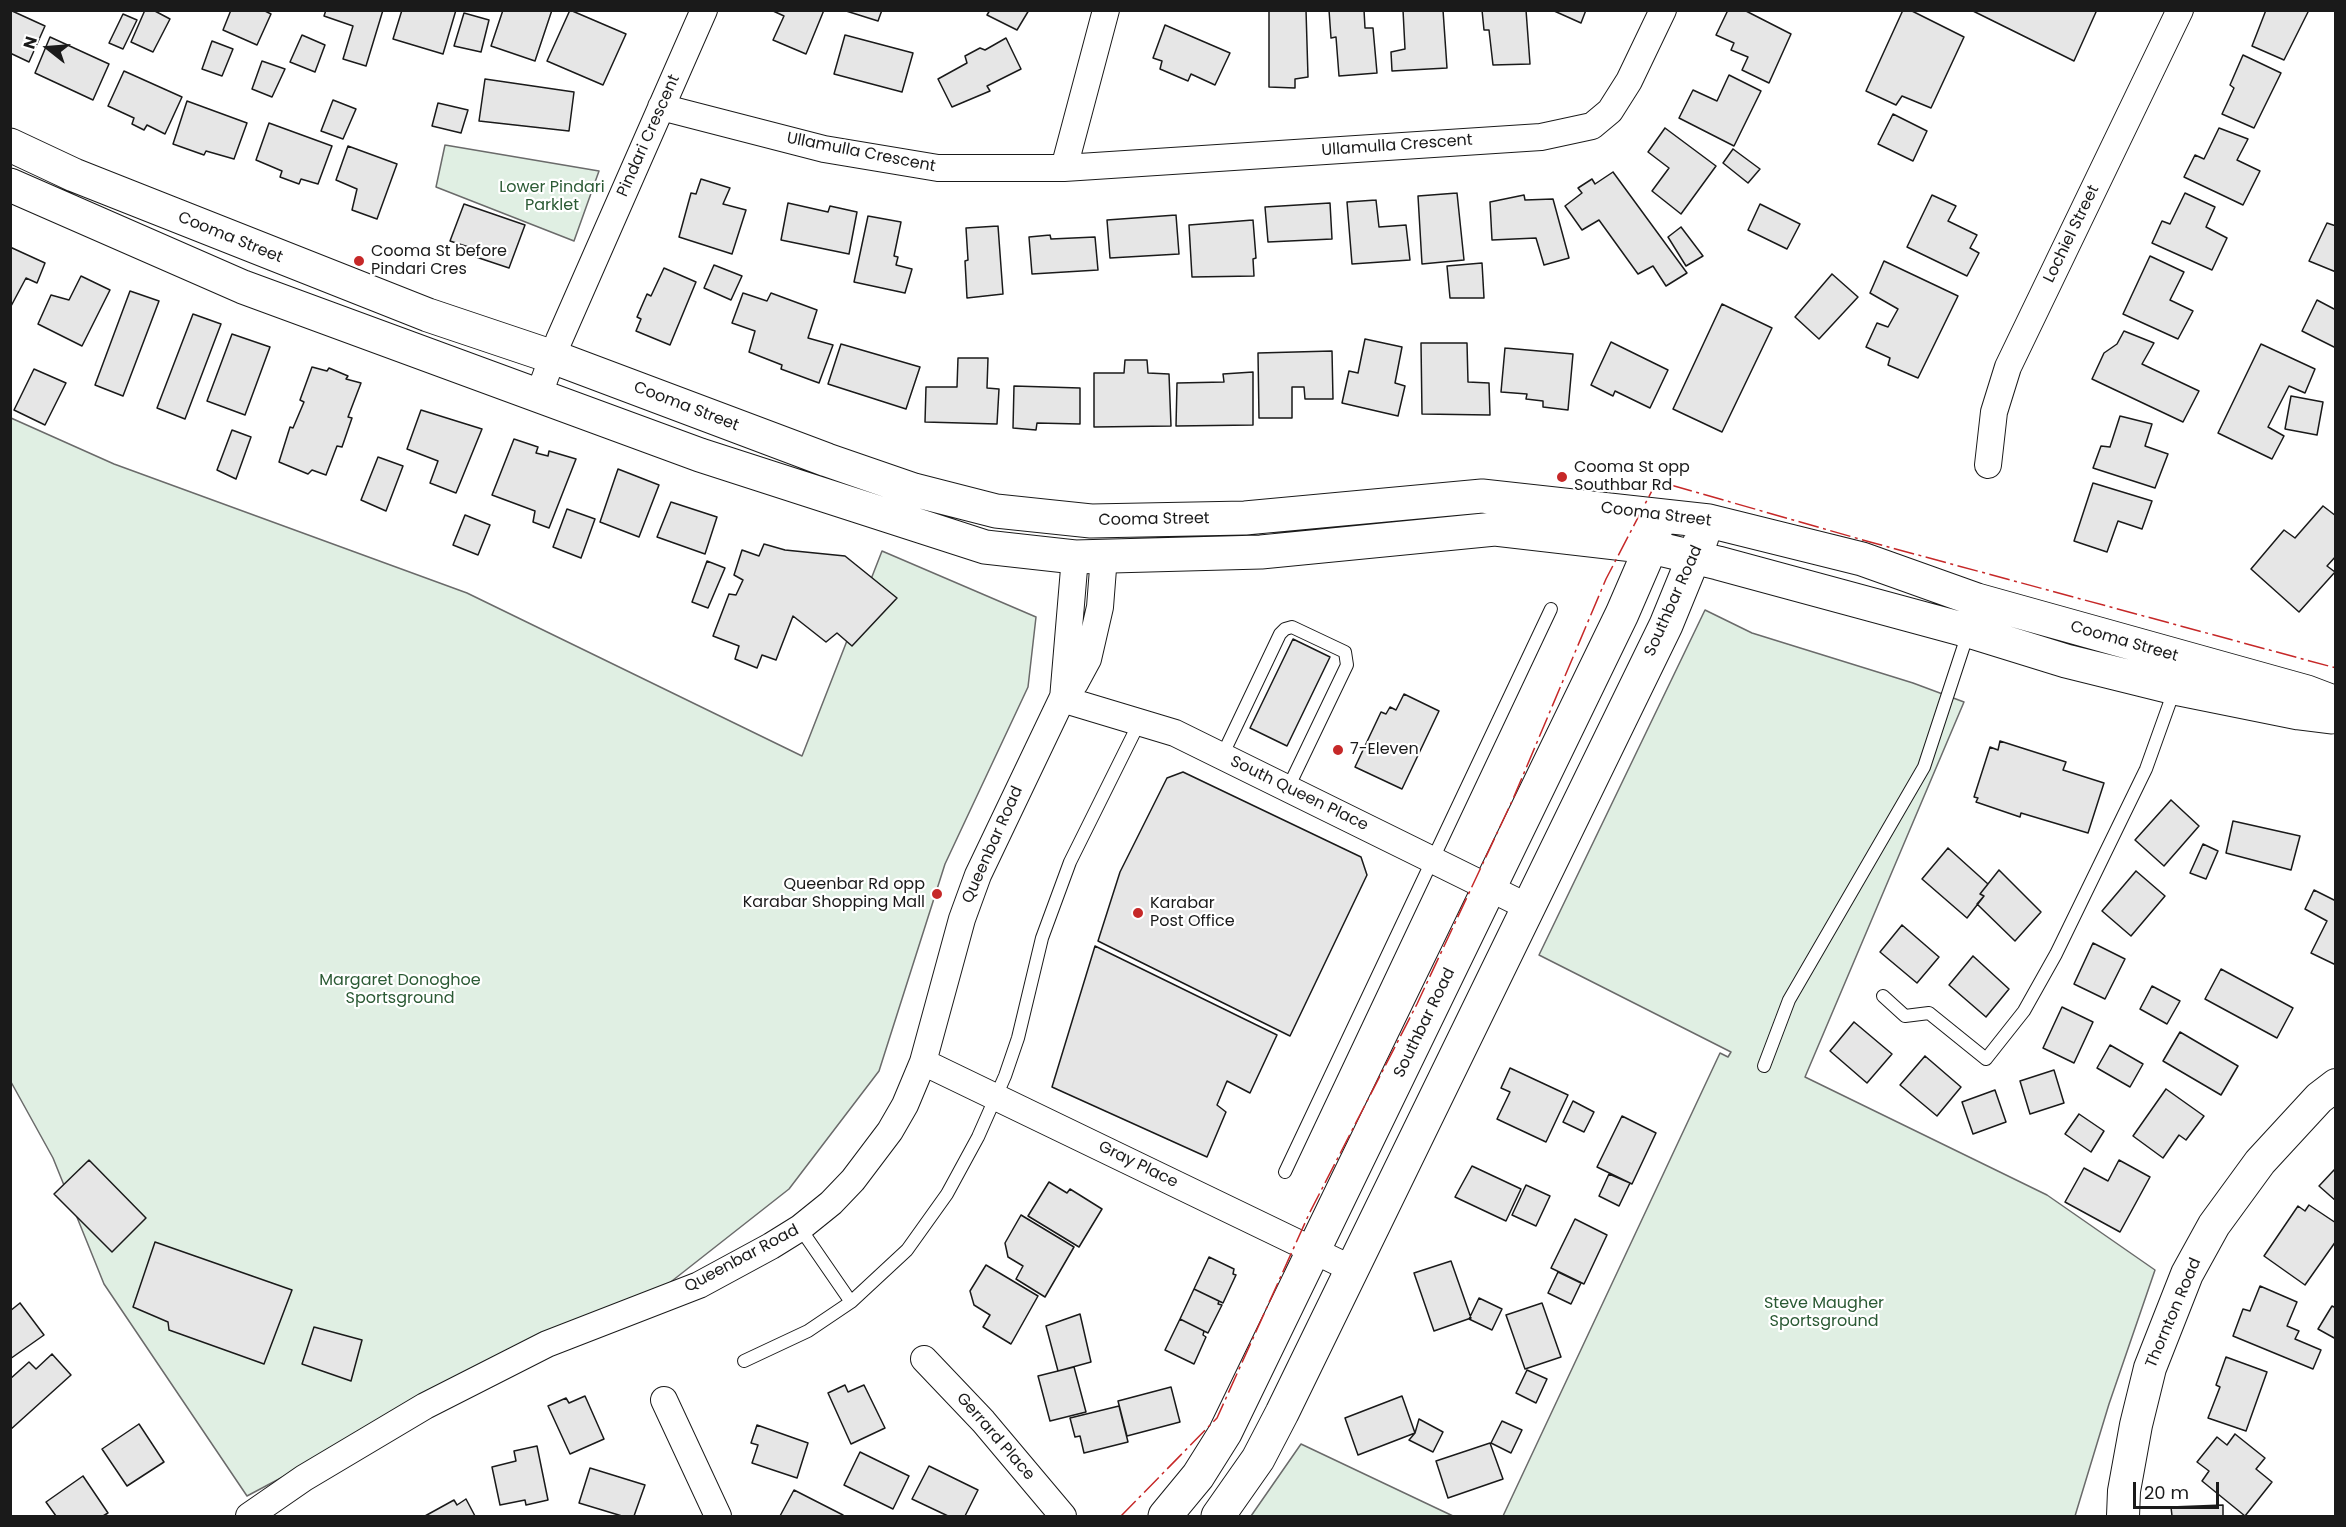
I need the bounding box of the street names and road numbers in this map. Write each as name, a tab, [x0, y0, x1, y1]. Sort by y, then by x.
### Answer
street label: Pindari Crescent	[613, 72, 685, 200]
street label: Ullamulla Crescent	[785, 129, 937, 177]
street label: Ullamulla Crescent	[1321, 131, 1473, 161]
street label: Lochiel Street	[2040, 182, 2104, 286]
street label: Cooma Street	[175, 208, 285, 268]
street label: Cooma Street	[631, 378, 741, 436]
street label: Cooma Street	[1600, 499, 1712, 531]
street label: Cooma Street	[1098, 509, 1210, 531]
street label: Southbar Road	[1641, 543, 1707, 659]
street label: Cooma Street	[2068, 617, 2180, 667]
street label: South Queen Place	[1227, 752, 1371, 836]
street label: Queenbar Road	[959, 783, 1027, 907]
street label: Southbar Road	[1390, 965, 1460, 1081]
street label: Gray Place	[1095, 1137, 1181, 1193]
street label: Queenbar Road	[682, 1221, 802, 1297]
street label: Thornton Road	[2142, 1255, 2206, 1371]
street label: Gerrard Place	[952, 1389, 1038, 1485]

